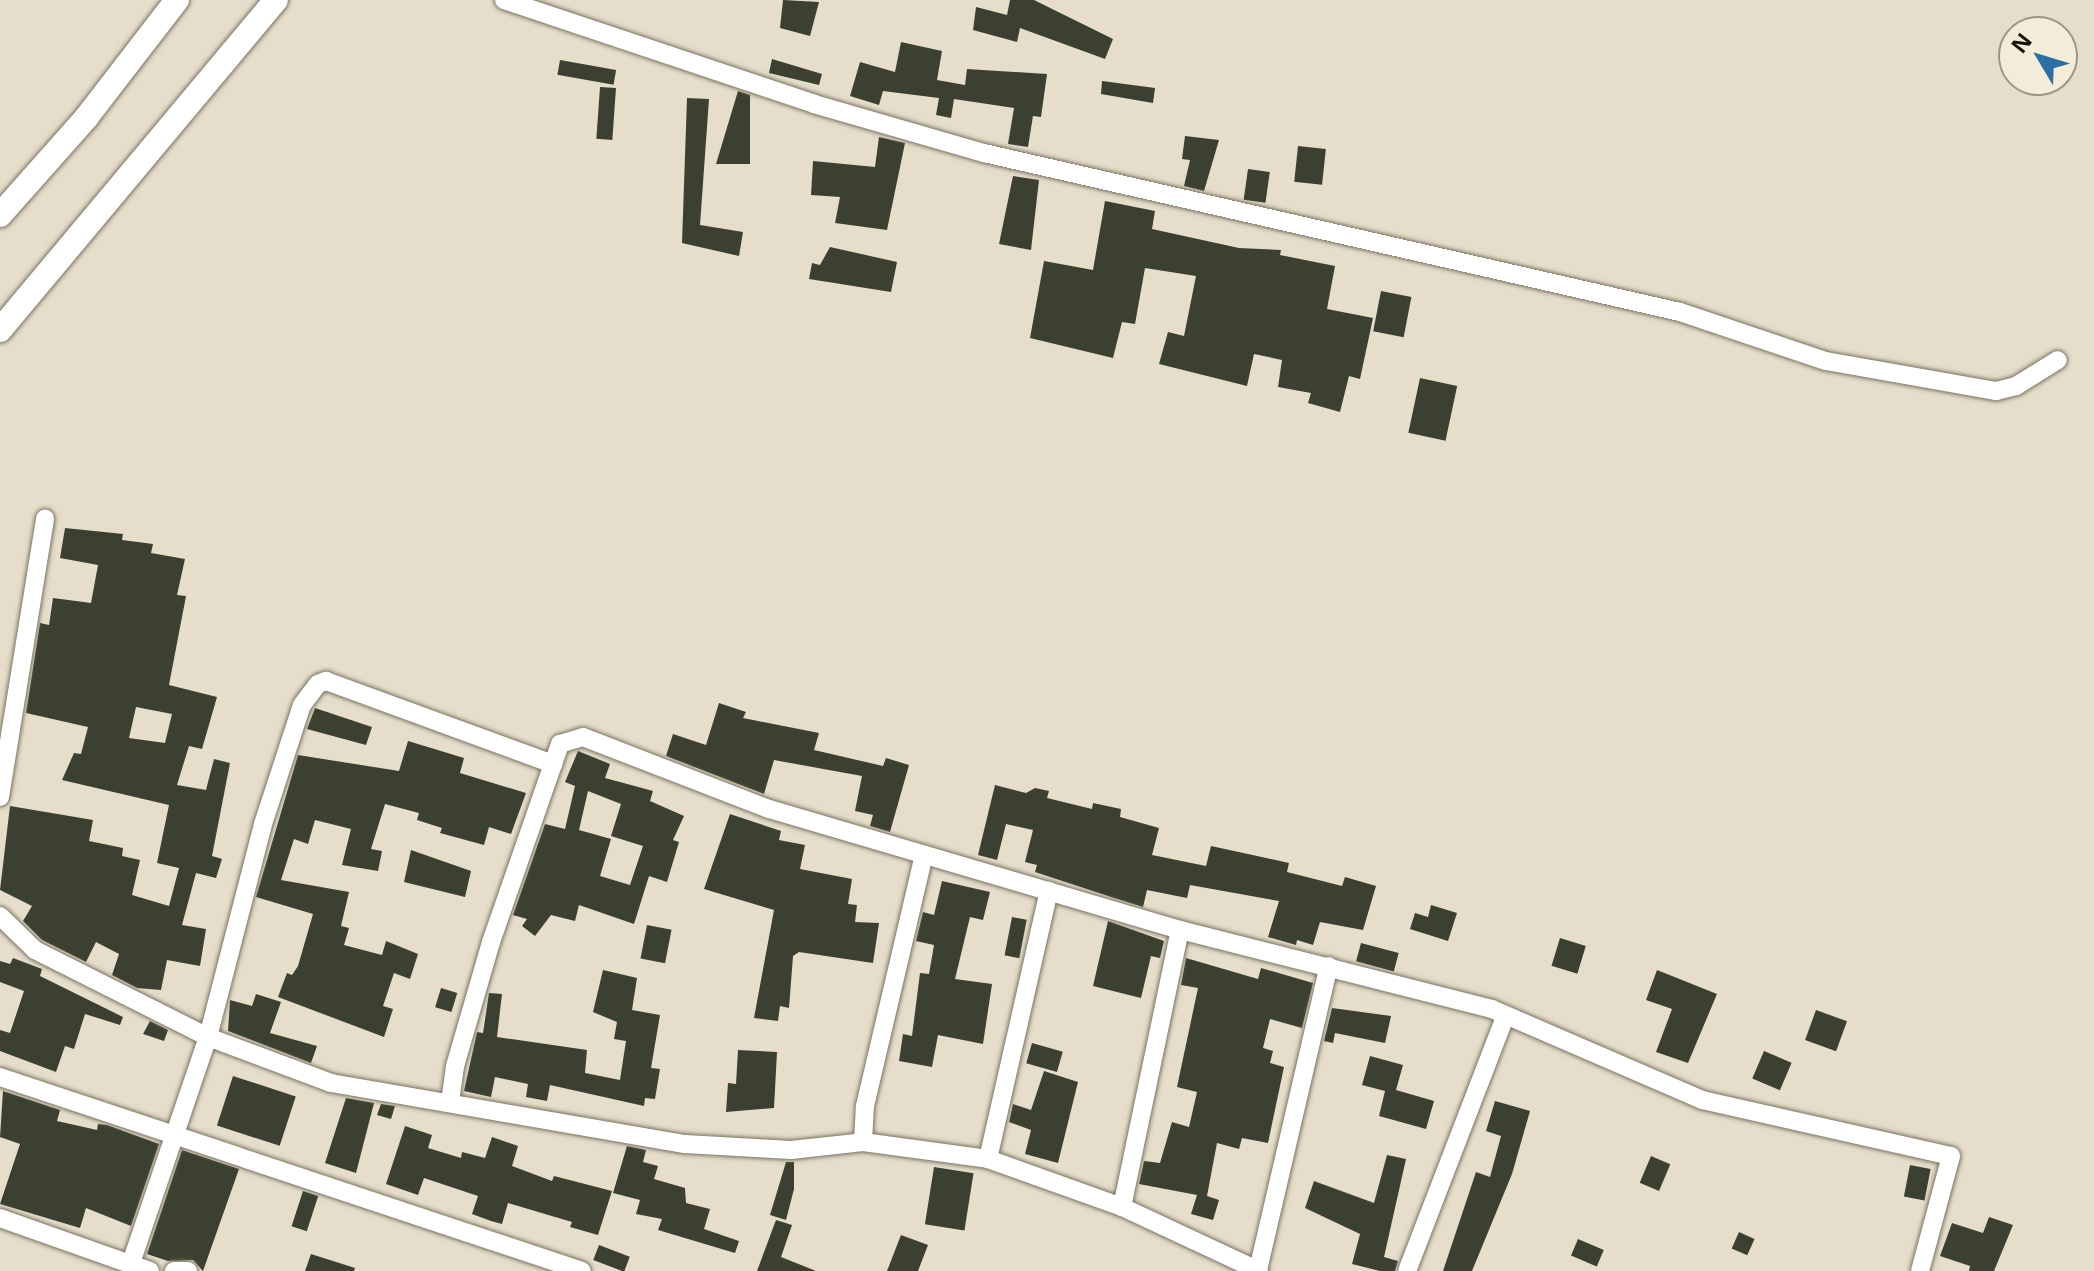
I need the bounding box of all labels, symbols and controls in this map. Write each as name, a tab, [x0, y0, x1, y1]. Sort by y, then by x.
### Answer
north arrow	[1998, 16, 2078, 96]
text: N	[2003, 26, 2038, 59]

